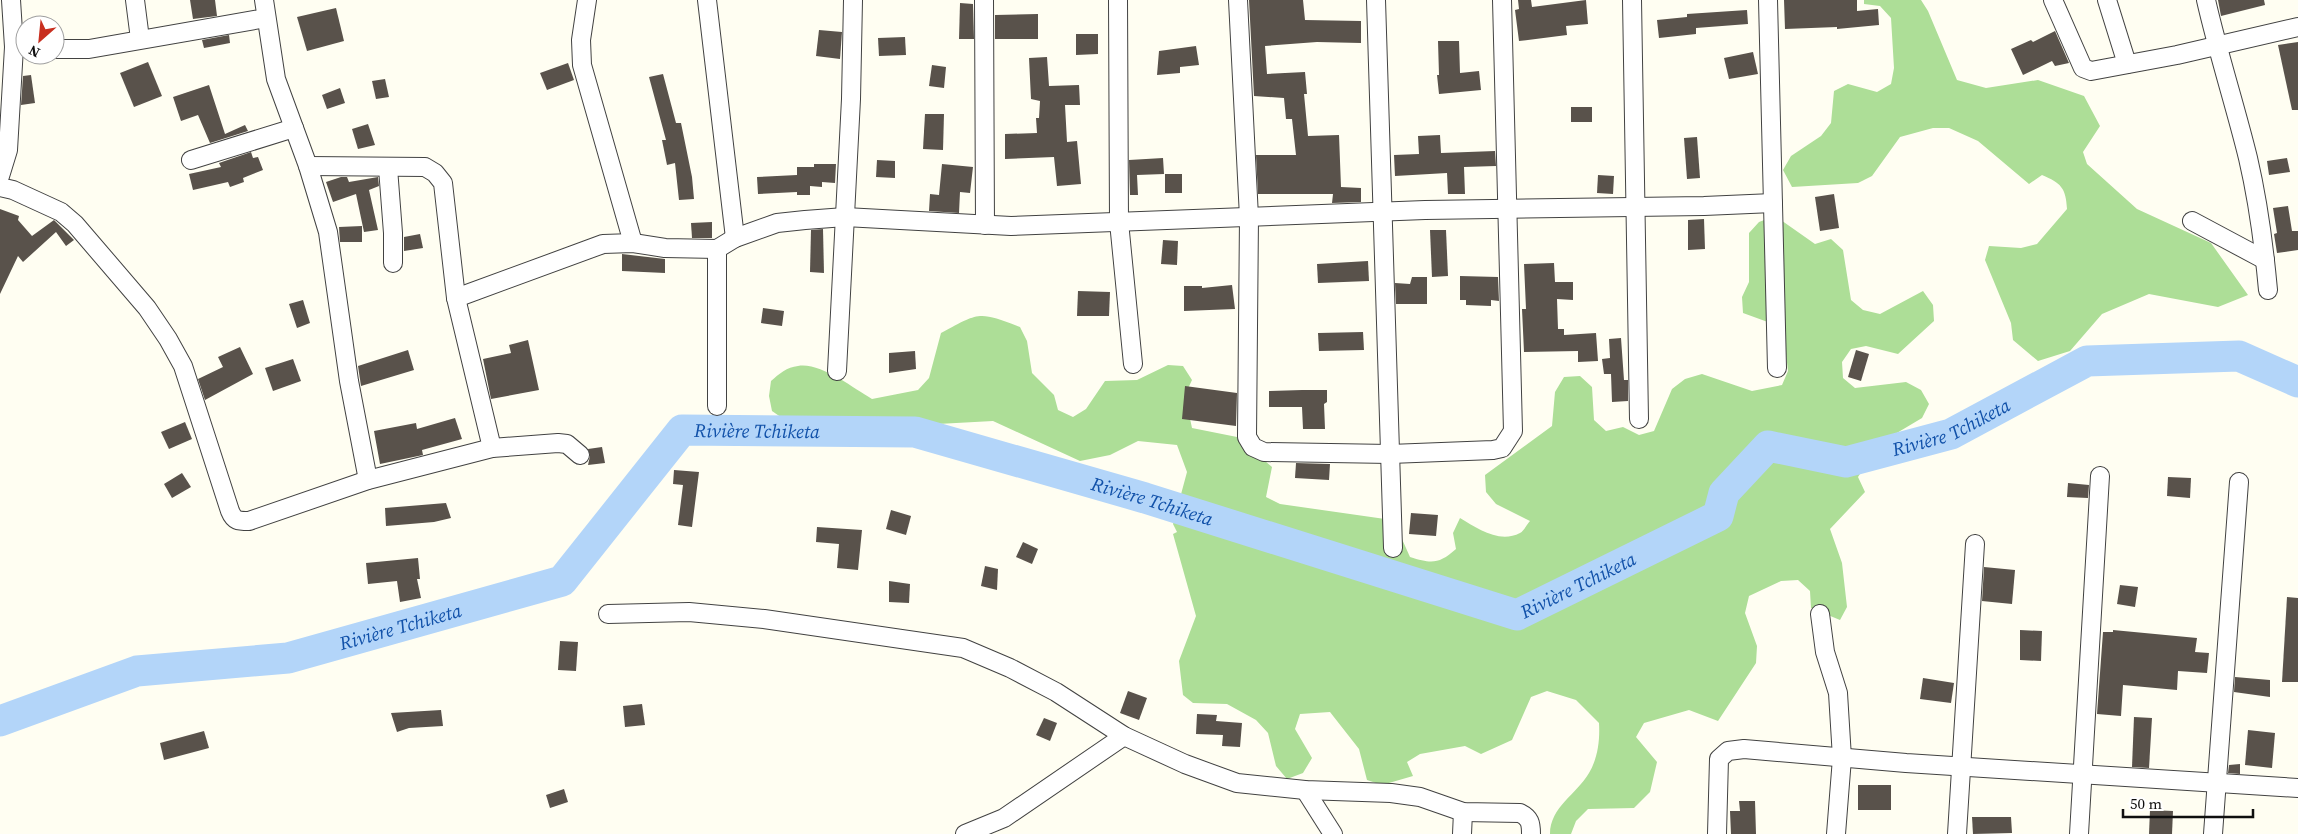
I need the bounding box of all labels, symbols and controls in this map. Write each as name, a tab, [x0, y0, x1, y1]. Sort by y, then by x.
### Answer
north arrow	[15, 15, 65, 65]
text: N	[25, 40, 43, 63]
water label: Rivière Tchiketa	[1888, 392, 2015, 462]
water label: Rivière Tchiketa	[693, 417, 820, 444]
water label: Rivière Tchiketa	[1087, 470, 1216, 532]
water label: Rivière Tchiketa	[1515, 546, 1640, 625]
water label: Rivière Tchiketa	[335, 597, 464, 656]
scale bar	[2123, 786, 2253, 818]
text: 50 m	[2130, 793, 2162, 814]

